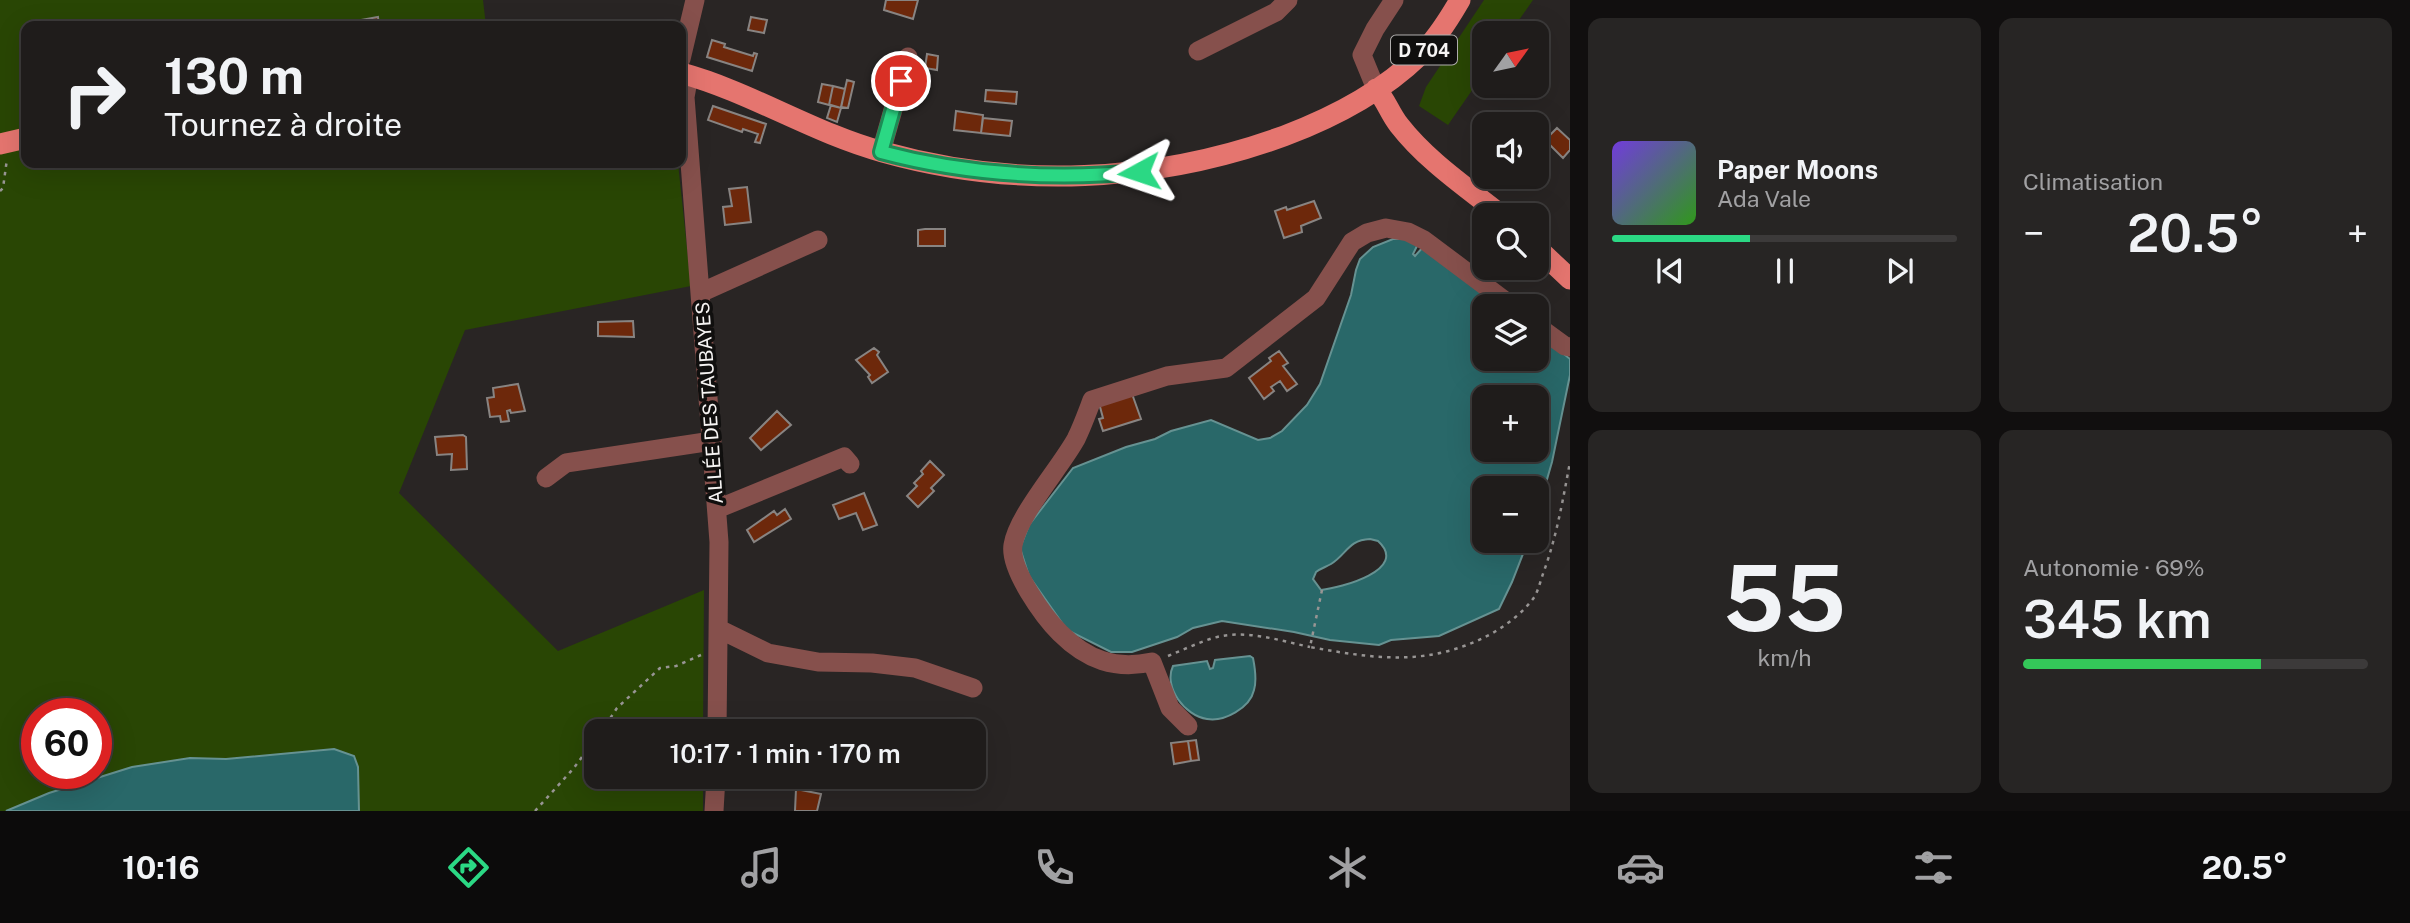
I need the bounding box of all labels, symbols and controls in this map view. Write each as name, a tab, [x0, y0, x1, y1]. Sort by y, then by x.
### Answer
north arrow	[1472, 21, 1549, 98]
map controls	[1472, 21, 1549, 553]
road number: D 704	[1391, 36, 1457, 64]
text: 130 m	[164, 47, 304, 105]
icon: right	[49, 49, 140, 140]
pin	[871, 51, 931, 111]
icon: arrive	[882, 62, 920, 100]
text: Tournez à droite	[164, 106, 402, 143]
button: sound	[1472, 112, 1549, 189]
position arrow	[1102, 135, 1176, 209]
text: Paper Moons	[1717, 154, 1878, 185]
text: Climatisation	[2023, 168, 2163, 195]
text: Ada Vale	[1717, 185, 1811, 212]
button: search	[1472, 203, 1549, 280]
text: 20.5°	[2127, 203, 2264, 264]
text: −	[2023, 211, 2044, 256]
text: +	[2347, 211, 2368, 256]
icon: previous	[1651, 252, 1689, 290]
icon: pause	[1766, 252, 1804, 290]
icon: next	[1881, 252, 1919, 290]
button: layers	[1472, 294, 1549, 371]
street label: ALLÉE DES TAUBAYES	[691, 301, 727, 505]
button: +	[1472, 385, 1549, 462]
button: −	[1472, 476, 1549, 553]
text: 55	[1723, 545, 1846, 651]
text: Autonomie · 69%	[2023, 554, 2205, 581]
text: 345 km	[2023, 589, 2212, 650]
text: km/h	[1757, 644, 1812, 671]
speed limit sign: 60	[21, 698, 112, 789]
text: 10:17 · 1 min · 170 m	[669, 738, 901, 769]
icon: directions	[444, 843, 493, 892]
icon: music	[737, 843, 786, 892]
icon: phone	[1030, 843, 1079, 892]
icon: climate	[1323, 843, 1372, 892]
icon: car	[1616, 843, 1665, 892]
icon: filters	[1909, 843, 1958, 892]
text: 10:16	[122, 849, 200, 886]
text: 20.5°	[2202, 849, 2288, 886]

